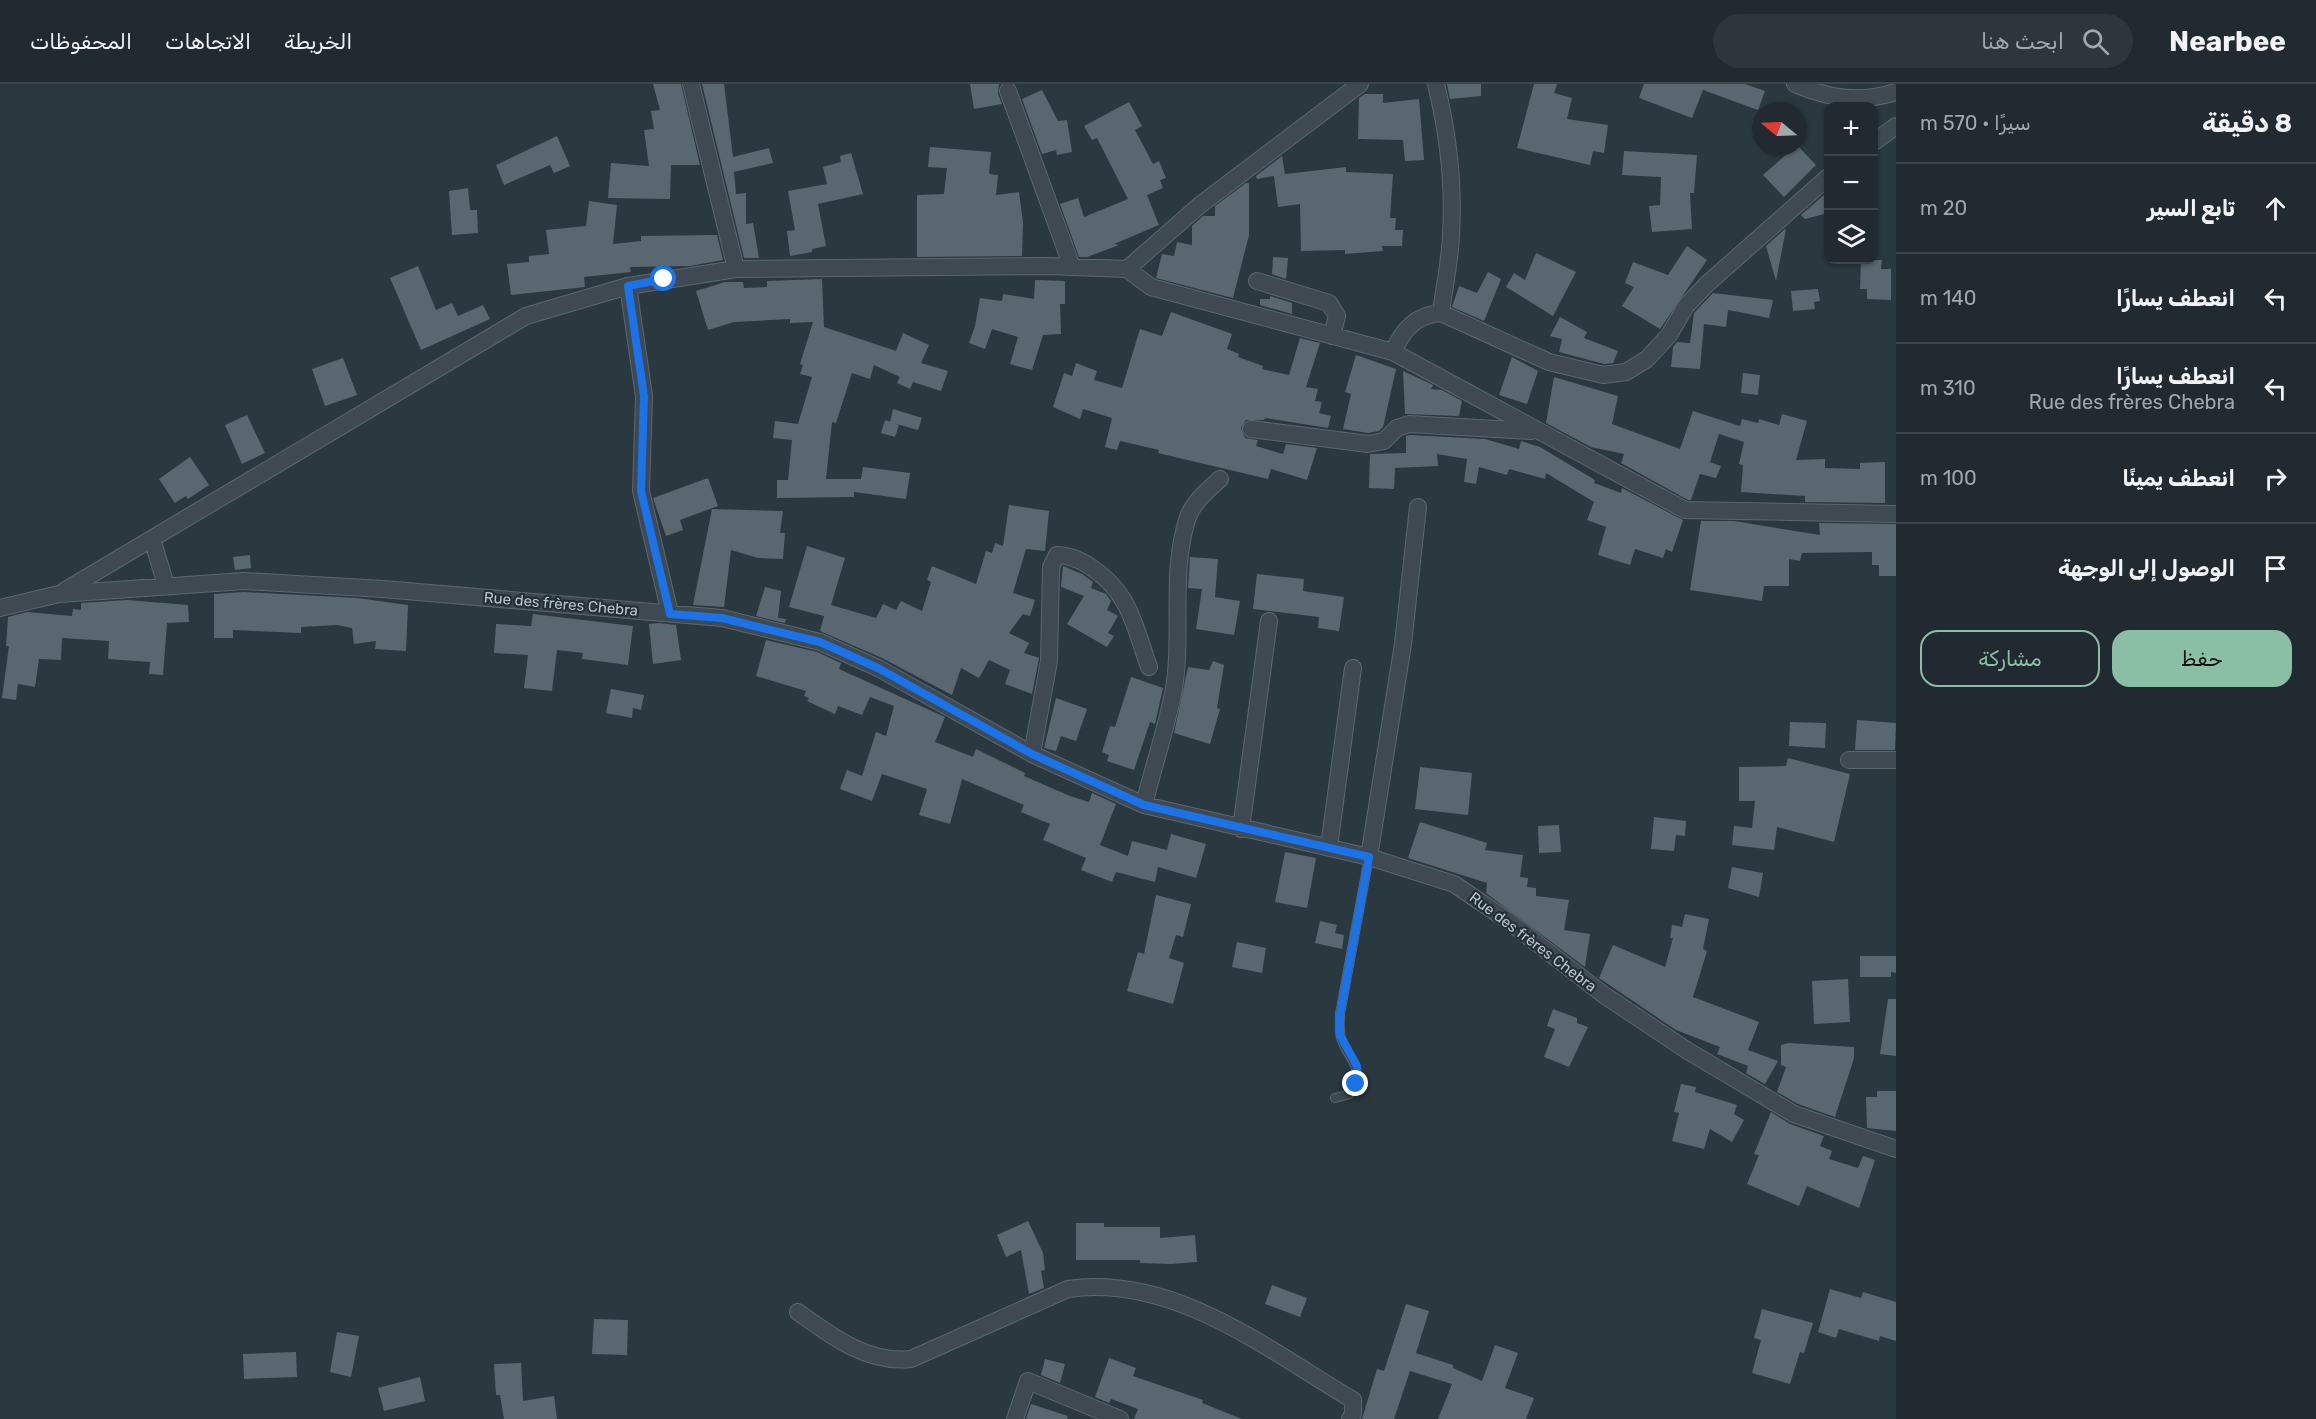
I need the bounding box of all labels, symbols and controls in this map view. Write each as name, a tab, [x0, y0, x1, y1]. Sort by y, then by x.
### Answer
search box	[1713, 14, 2133, 68]
icon: search	[2079, 25, 2112, 58]
text: Nearbee	[2169, 25, 2286, 58]
text: ابحث هنا	[1981, 28, 2064, 55]
text: المحفوظات	[30, 29, 132, 54]
text: الاتجاهات	[165, 29, 251, 54]
text: الخريطة	[284, 29, 352, 54]
north arrow	[1752, 102, 1806, 156]
map controls	[1824, 102, 1878, 264]
button: +	[1824, 102, 1878, 156]
text: 8 دقيقة	[2202, 108, 2292, 139]
text: سيرًا · 570 m	[1920, 111, 2031, 135]
button: −	[1824, 156, 1878, 210]
icon: ahead	[2259, 192, 2292, 225]
text: تابع السير	[2147, 195, 2235, 222]
text: 20 m	[1920, 196, 1967, 220]
button: layers	[1824, 210, 1878, 264]
route start	[650, 265, 676, 291]
icon: left	[2259, 282, 2292, 315]
text: انعطف يسارًا	[2116, 285, 2235, 312]
text: 140 m	[1920, 286, 1976, 310]
text: انعطف يسارًا	[2116, 363, 2235, 390]
icon: left	[2259, 372, 2292, 405]
text: 310 m	[1920, 376, 1976, 400]
text: Rue des frères Chebra	[2029, 390, 2235, 414]
icon: right	[2259, 462, 2292, 495]
text: انعطف يمينًا	[2122, 465, 2235, 492]
text: 100 m	[1920, 466, 1977, 490]
icon: arrive	[2259, 552, 2292, 585]
text: الوصول إلى الوجهة	[2058, 555, 2235, 582]
street label: Rue des frères Chebra	[483, 588, 639, 620]
button: مشاركة	[1920, 630, 2100, 687]
button: حفظ	[2112, 630, 2292, 687]
street label: Rue des frères Chebra	[1466, 888, 1600, 996]
route end	[1342, 1070, 1368, 1096]

